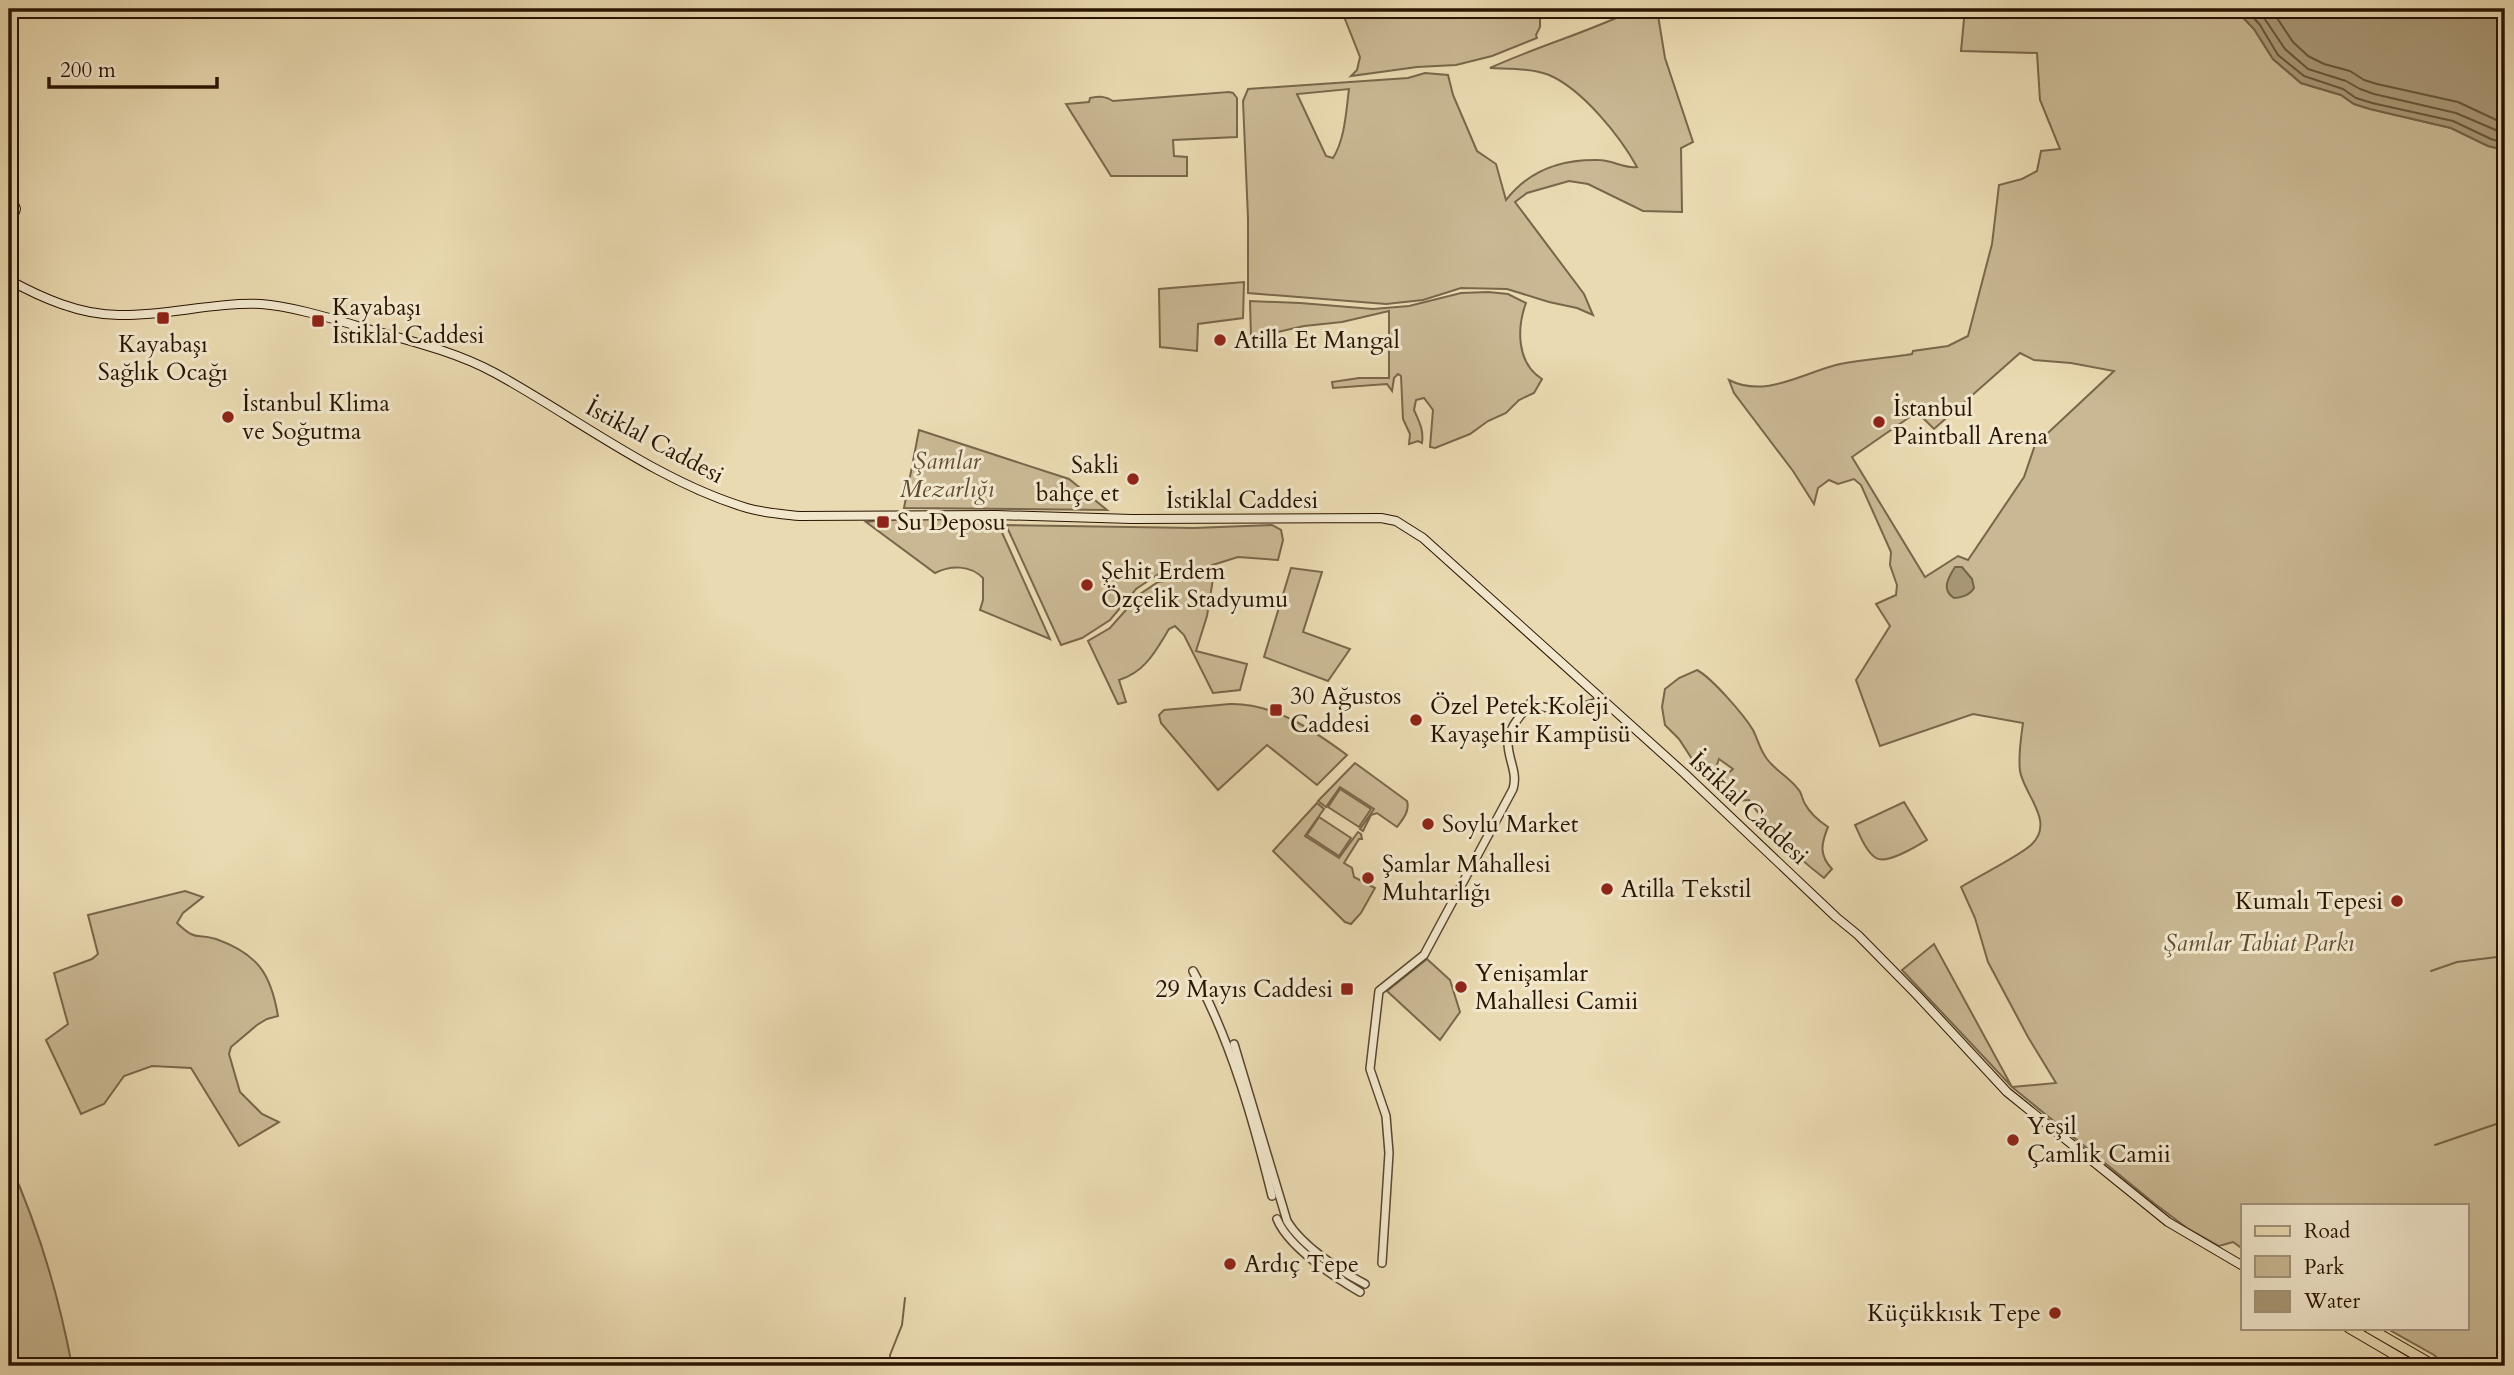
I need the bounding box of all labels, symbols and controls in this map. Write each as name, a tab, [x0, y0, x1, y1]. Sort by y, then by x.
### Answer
scale bar	[49, 46, 217, 90]
text: 200 m	[60, 56, 116, 85]
place label: Kayabaşı İstiklal Caddesi	[332, 291, 485, 352]
marker: Kayabaşı Sağlık Ocağı	[155, 310, 171, 326]
marker: Kayabaşı İstiklal Caddesi	[310, 313, 326, 329]
place label: Atilla Et Mangal	[1234, 324, 1400, 357]
place label: Kayabaşı Sağlık Ocağı	[98, 328, 228, 389]
marker: Atilla Et Mangal	[1212, 332, 1228, 348]
place label: İstanbul Klima ve Soğutma	[242, 387, 390, 448]
street label: İstiklal Caddesi	[580, 391, 730, 492]
place label: İstanbul Paintball Arena	[1893, 392, 2049, 453]
marker: İstanbul Klima ve Soğutma	[220, 409, 236, 425]
marker: İstanbul Paintball Arena	[1871, 414, 1887, 430]
park label: Şamlar Mezarlığı	[900, 445, 995, 506]
place label: Sakli bahçe et	[1036, 449, 1119, 510]
marker: Sakli bahçe et	[1125, 471, 1141, 487]
street label: İstiklal Caddesi	[1166, 484, 1318, 517]
place label: Su Deposu	[897, 506, 1006, 539]
marker: Su Deposu	[875, 514, 891, 530]
place label: Şehit Erdem Özçelik Stadyumu	[1101, 555, 1289, 616]
marker: Şehit Erdem Özçelik Stadyumu	[1079, 577, 1095, 593]
place label: 30 Ağustos Caddesi	[1290, 680, 1401, 741]
place label: Özel Petek Koleji Kayaşehir Kampüsü	[1430, 690, 1631, 751]
marker: 30 Ağustos Caddesi	[1268, 702, 1284, 718]
marker: Özel Petek Koleji Kayaşehir Kampüsü	[1408, 712, 1424, 728]
street label: İstiklal Caddesi	[1682, 744, 1816, 873]
place label: Soylu Market	[1442, 808, 1579, 841]
marker: Soylu Market	[1420, 816, 1436, 832]
place label: Şamlar Mahallesi Muhtarlığı	[1382, 848, 1551, 909]
marker: Şamlar Mahallesi Muhtarlığı	[1360, 870, 1376, 886]
place label: Atilla Tekstil	[1621, 873, 1751, 906]
marker: Atilla Tekstil	[1599, 881, 1615, 897]
place label: Kumalı Tepesi	[2235, 885, 2383, 918]
marker: Kumalı Tepesi	[2389, 893, 2405, 909]
park label: Şamlar Tabiat Parkı	[2164, 927, 2355, 960]
place label: Yenişamlar Mahallesi Camii	[1475, 957, 1639, 1018]
place label: 29 Mayıs Caddesi	[1155, 973, 1333, 1006]
marker: Yenişamlar Mahallesi Camii	[1453, 979, 1469, 995]
marker: 29 Mayıs Caddesi	[1339, 981, 1355, 997]
place label: Yeşil Çamlık Camii	[2027, 1110, 2171, 1171]
marker: Yeşil Çamlık Camii	[2005, 1132, 2021, 1148]
legend	[2241, 1204, 2468, 1330]
text: Road	[2304, 1217, 2350, 1246]
place label: Ardıç Tepe	[1244, 1248, 1359, 1281]
text: Park	[2304, 1253, 2345, 1282]
marker: Ardıç Tepe	[1222, 1256, 1238, 1272]
text: Water	[2303, 1287, 2360, 1316]
place label: Küçükkısık Tepe	[1867, 1297, 2041, 1330]
marker: Küçükkısık Tepe	[2047, 1305, 2063, 1321]

